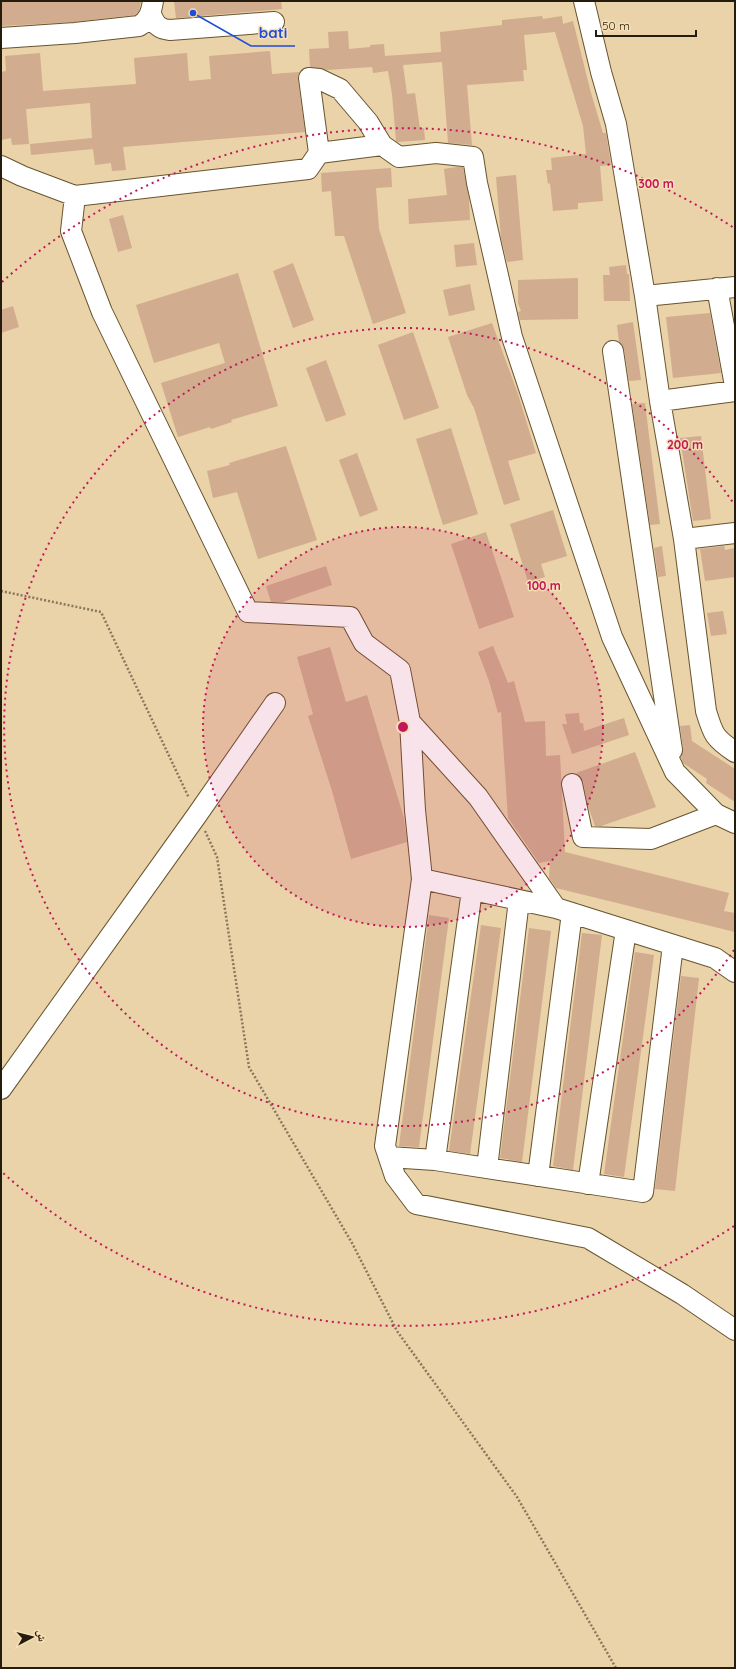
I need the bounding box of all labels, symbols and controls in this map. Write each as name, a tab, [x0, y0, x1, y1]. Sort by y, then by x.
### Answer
scale bar	[596, 12, 696, 38]
text: 50 m	[602, 18, 630, 33]
callout: bati	[251, 19, 295, 46]
text: bati	[259, 23, 287, 42]
text: 300 m	[638, 176, 674, 191]
text: 200 m	[667, 437, 703, 452]
text: 100 m	[527, 578, 561, 593]
centre of rings	[396, 720, 410, 734]
north arrow	[12, 1617, 52, 1657]
text: ش	[33, 1629, 50, 1643]

